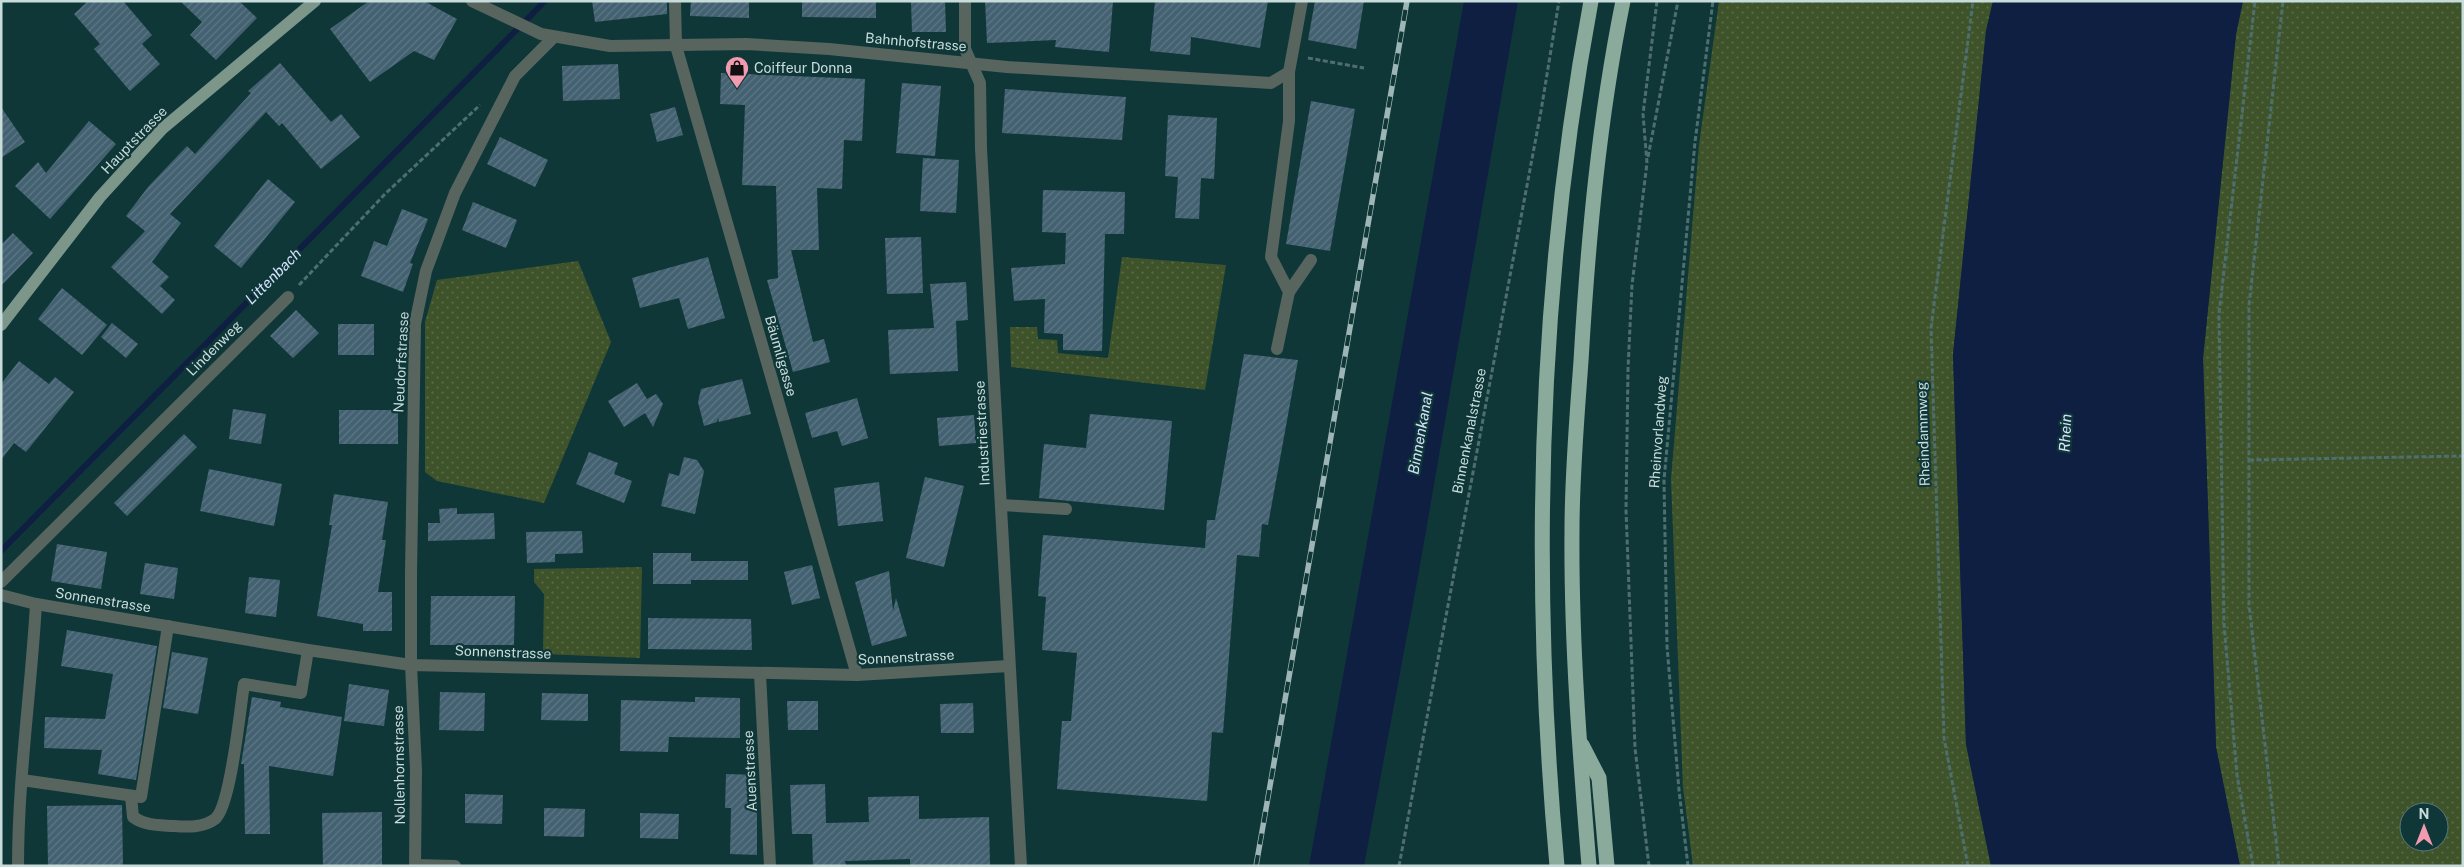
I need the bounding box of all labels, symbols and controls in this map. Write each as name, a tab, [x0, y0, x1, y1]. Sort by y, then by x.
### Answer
street label: Bahnhofstrasse	[865, 30, 967, 54]
shop icon: Coiffeur Donna	[724, 55, 750, 89]
place label: Coiffeur Donna	[754, 60, 852, 76]
street label: Hauptstrasse	[98, 103, 170, 177]
water label: Littenbach	[242, 245, 304, 307]
street label: Neudorfstrasse	[390, 311, 412, 413]
street label: Bäumligasse	[762, 314, 800, 398]
street label: Lindenweg	[183, 317, 245, 379]
street label: Binnenkanalstrasse	[1449, 367, 1489, 495]
street label: Rheinvorlandweg	[1646, 375, 1670, 489]
street label: Industriestrasse	[971, 380, 993, 486]
street label: Rheindammweg	[1913, 381, 1933, 486]
water label: Binnenkanal	[1404, 390, 1436, 476]
water label: Rhein	[2056, 413, 2074, 453]
street label: Sonnenstrasse	[54, 585, 152, 615]
street label: Sonnenstrasse	[454, 642, 552, 662]
street label: Sonnenstrasse	[857, 646, 955, 668]
street label: Nollenhornstrasse	[390, 705, 408, 825]
street label: Auenstrasse	[740, 730, 760, 812]
north arrow	[2399, 802, 2449, 852]
text: N	[2419, 806, 2429, 822]

